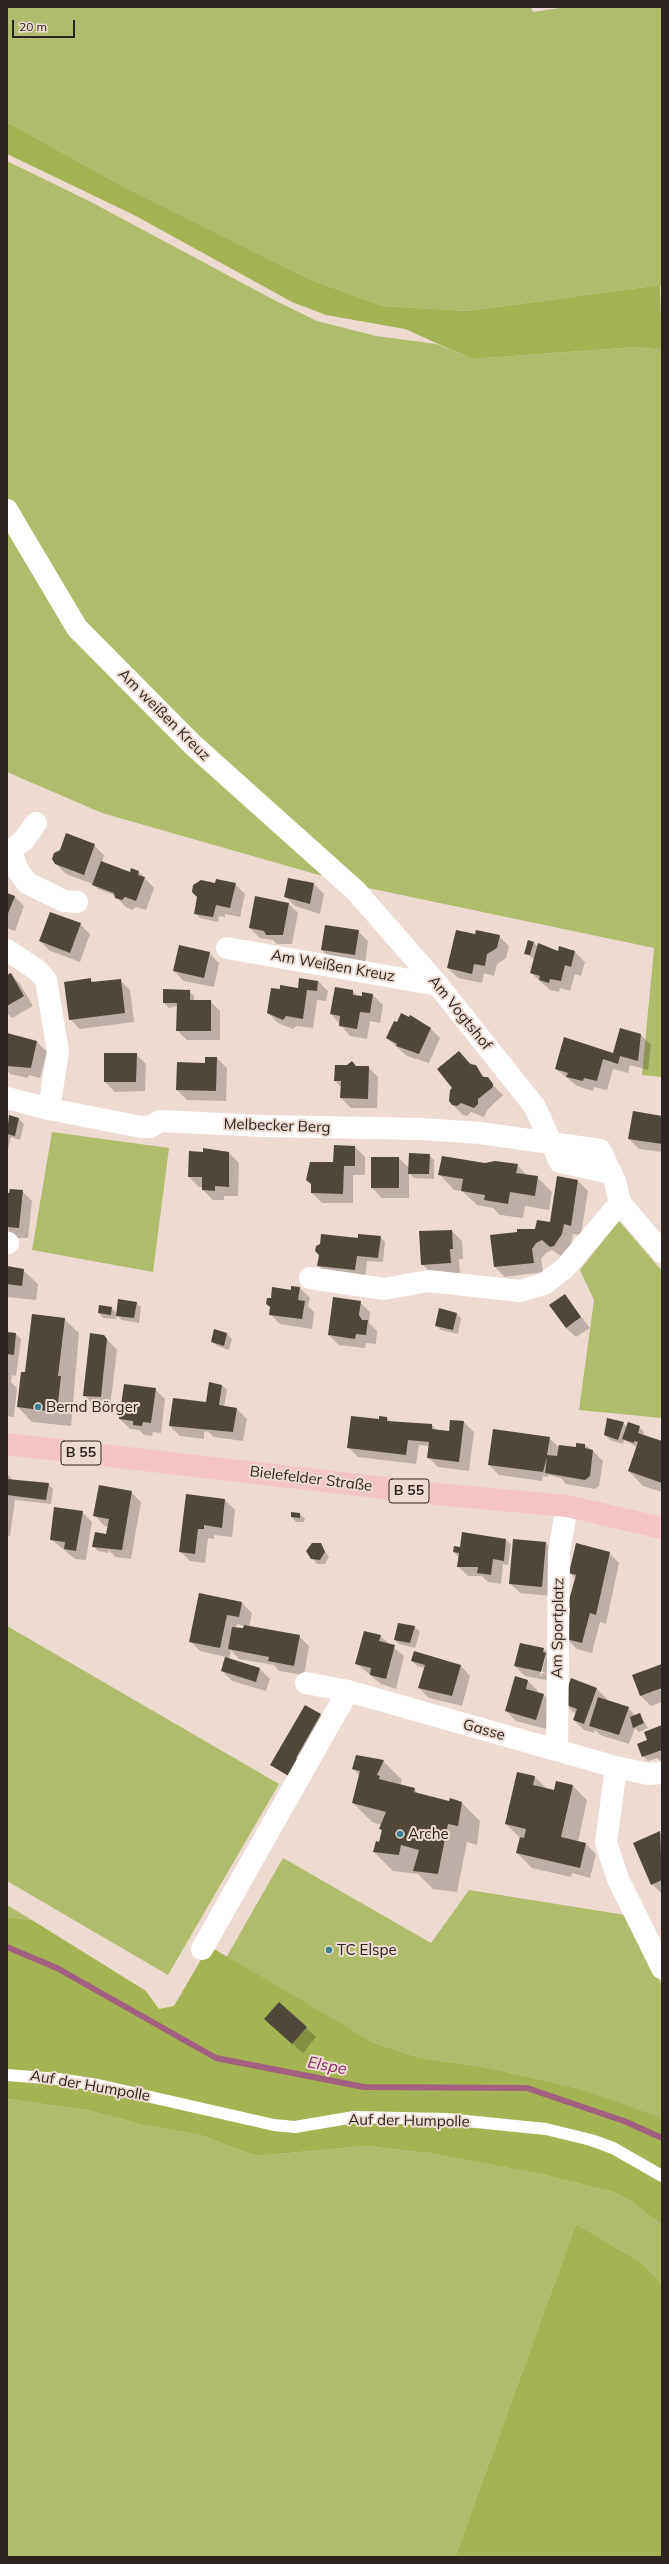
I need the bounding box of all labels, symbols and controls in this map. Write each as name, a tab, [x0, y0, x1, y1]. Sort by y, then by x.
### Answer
scale bar	[14, 12, 77, 38]
text: 20 m	[19, 19, 47, 34]
street label: Am weißen Kreuz	[114, 665, 214, 765]
street label: Am Weißen Kreuz	[270, 946, 396, 986]
street label: Am Vogtshof	[425, 972, 495, 1054]
street label: Melbecker Berg	[223, 1115, 331, 1137]
place label: Bernd Börger	[46, 1398, 138, 1416]
marker: Bernd Börger	[33, 1402, 43, 1412]
road number: B 55	[61, 1441, 101, 1465]
street label: Bielefelder Straße	[249, 1463, 373, 1495]
road number: B 55	[389, 1479, 429, 1503]
street label: Am Sportplatz	[548, 1577, 568, 1679]
street label: Gasse	[461, 1715, 507, 1745]
place label: Arche	[408, 1825, 449, 1843]
marker: Arche	[395, 1829, 405, 1839]
place label: TC Elspe	[337, 1941, 397, 1959]
marker: TC Elspe	[324, 1945, 334, 1955]
water label: Elspe	[306, 2053, 348, 2079]
street label: Auf der Humpolle	[29, 2067, 151, 2105]
street label: Auf der Humpolle	[348, 2111, 470, 2131]

